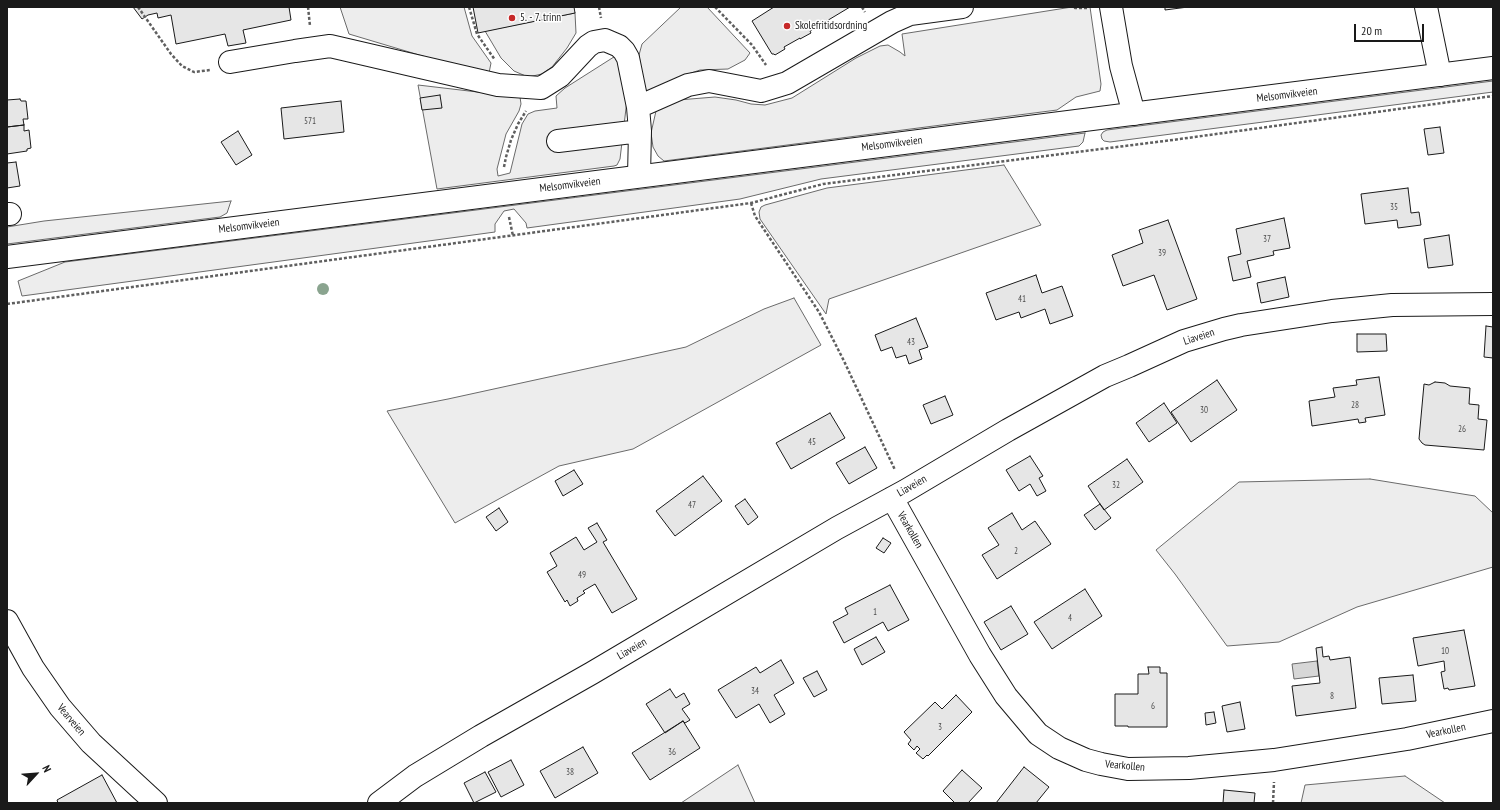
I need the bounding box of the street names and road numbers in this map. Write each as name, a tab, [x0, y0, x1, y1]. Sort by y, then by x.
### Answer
street label: Melsomvikveien	[1256, 85, 1318, 105]
street label: Melsomvikveien	[861, 134, 923, 154]
street label: Melsomvikveien	[539, 175, 601, 195]
street label: Melsomvikveien	[218, 216, 280, 236]
street label: Liaveien	[1182, 326, 1216, 348]
street label: Liaveien	[895, 472, 929, 500]
street label: Vearkollen	[894, 509, 926, 551]
street label: Liaveien	[615, 635, 649, 663]
street label: Vearveien	[54, 702, 88, 738]
street label: Vearkollen	[1425, 720, 1467, 742]
street label: Vearkollen	[1105, 758, 1145, 774]

